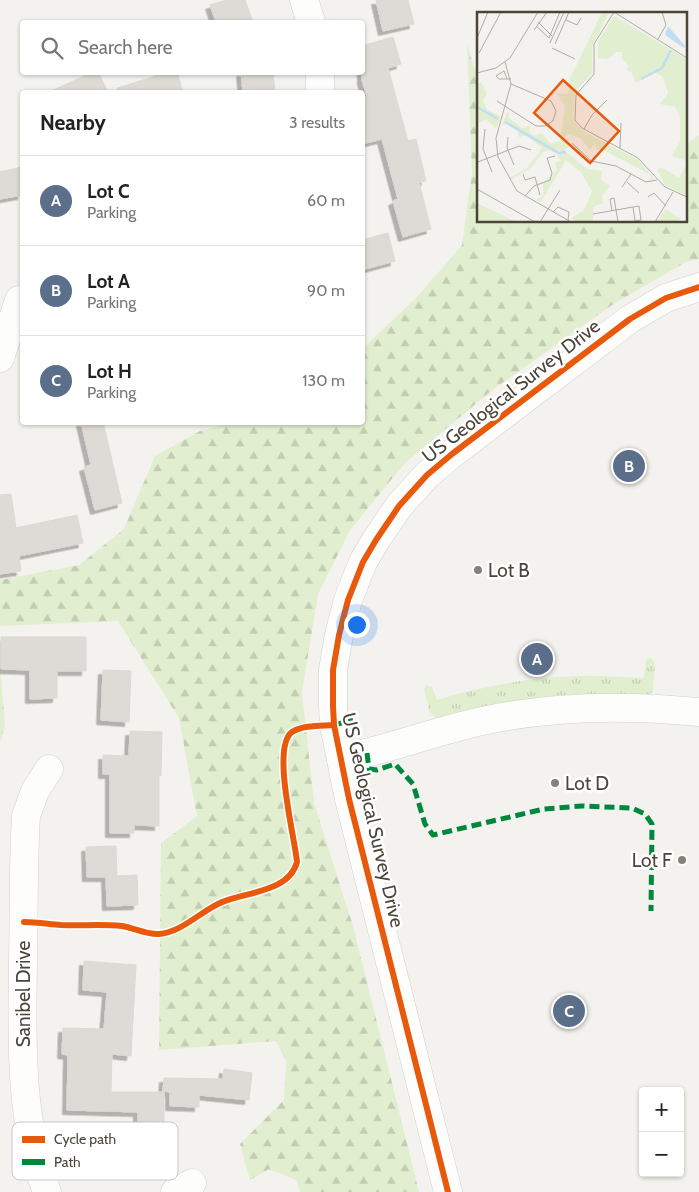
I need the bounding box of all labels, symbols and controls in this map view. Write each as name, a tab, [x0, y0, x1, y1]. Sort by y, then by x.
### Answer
inset map	[477, 12, 686, 222]
search box	[20, 20, 365, 75]
icon: search	[38, 34, 66, 62]
text: Search here	[78, 36, 172, 59]
text: Nearby	[40, 110, 106, 135]
text: 3 results	[289, 113, 345, 132]
text: Lot C	[87, 180, 129, 203]
text: A	[51, 191, 61, 210]
text: 60 m	[307, 191, 345, 210]
text: Parking	[87, 203, 136, 222]
text: Lot A	[87, 270, 130, 293]
text: B	[51, 281, 61, 300]
text: 90 m	[307, 281, 345, 300]
text: Parking	[87, 293, 136, 312]
street label: US Geological Survey Drive	[417, 314, 605, 468]
text: Lot H	[87, 360, 132, 383]
text: C	[51, 371, 61, 390]
text: 130 m	[302, 371, 345, 390]
text: Parking	[87, 383, 136, 402]
pin: B	[613, 447, 645, 485]
place label: Lot B	[488, 559, 530, 582]
marker: Lot B	[472, 564, 484, 576]
your location	[344, 612, 370, 638]
pin: A	[521, 640, 553, 678]
street label: US Geological Survey Drive	[337, 711, 409, 930]
place label: Lot D	[565, 772, 609, 795]
marker: Lot D	[549, 777, 561, 789]
place label: Lot F	[632, 849, 672, 872]
marker: Lot F	[676, 854, 688, 866]
street label: Sanibel Drive	[12, 940, 35, 1047]
pin: C	[553, 992, 585, 1030]
map controls	[639, 1087, 684, 1177]
button: +	[639, 1087, 684, 1132]
legend	[12, 1122, 178, 1180]
text: Cycle path	[54, 1130, 116, 1148]
button: −	[639, 1132, 684, 1177]
text: Path	[54, 1153, 81, 1171]

